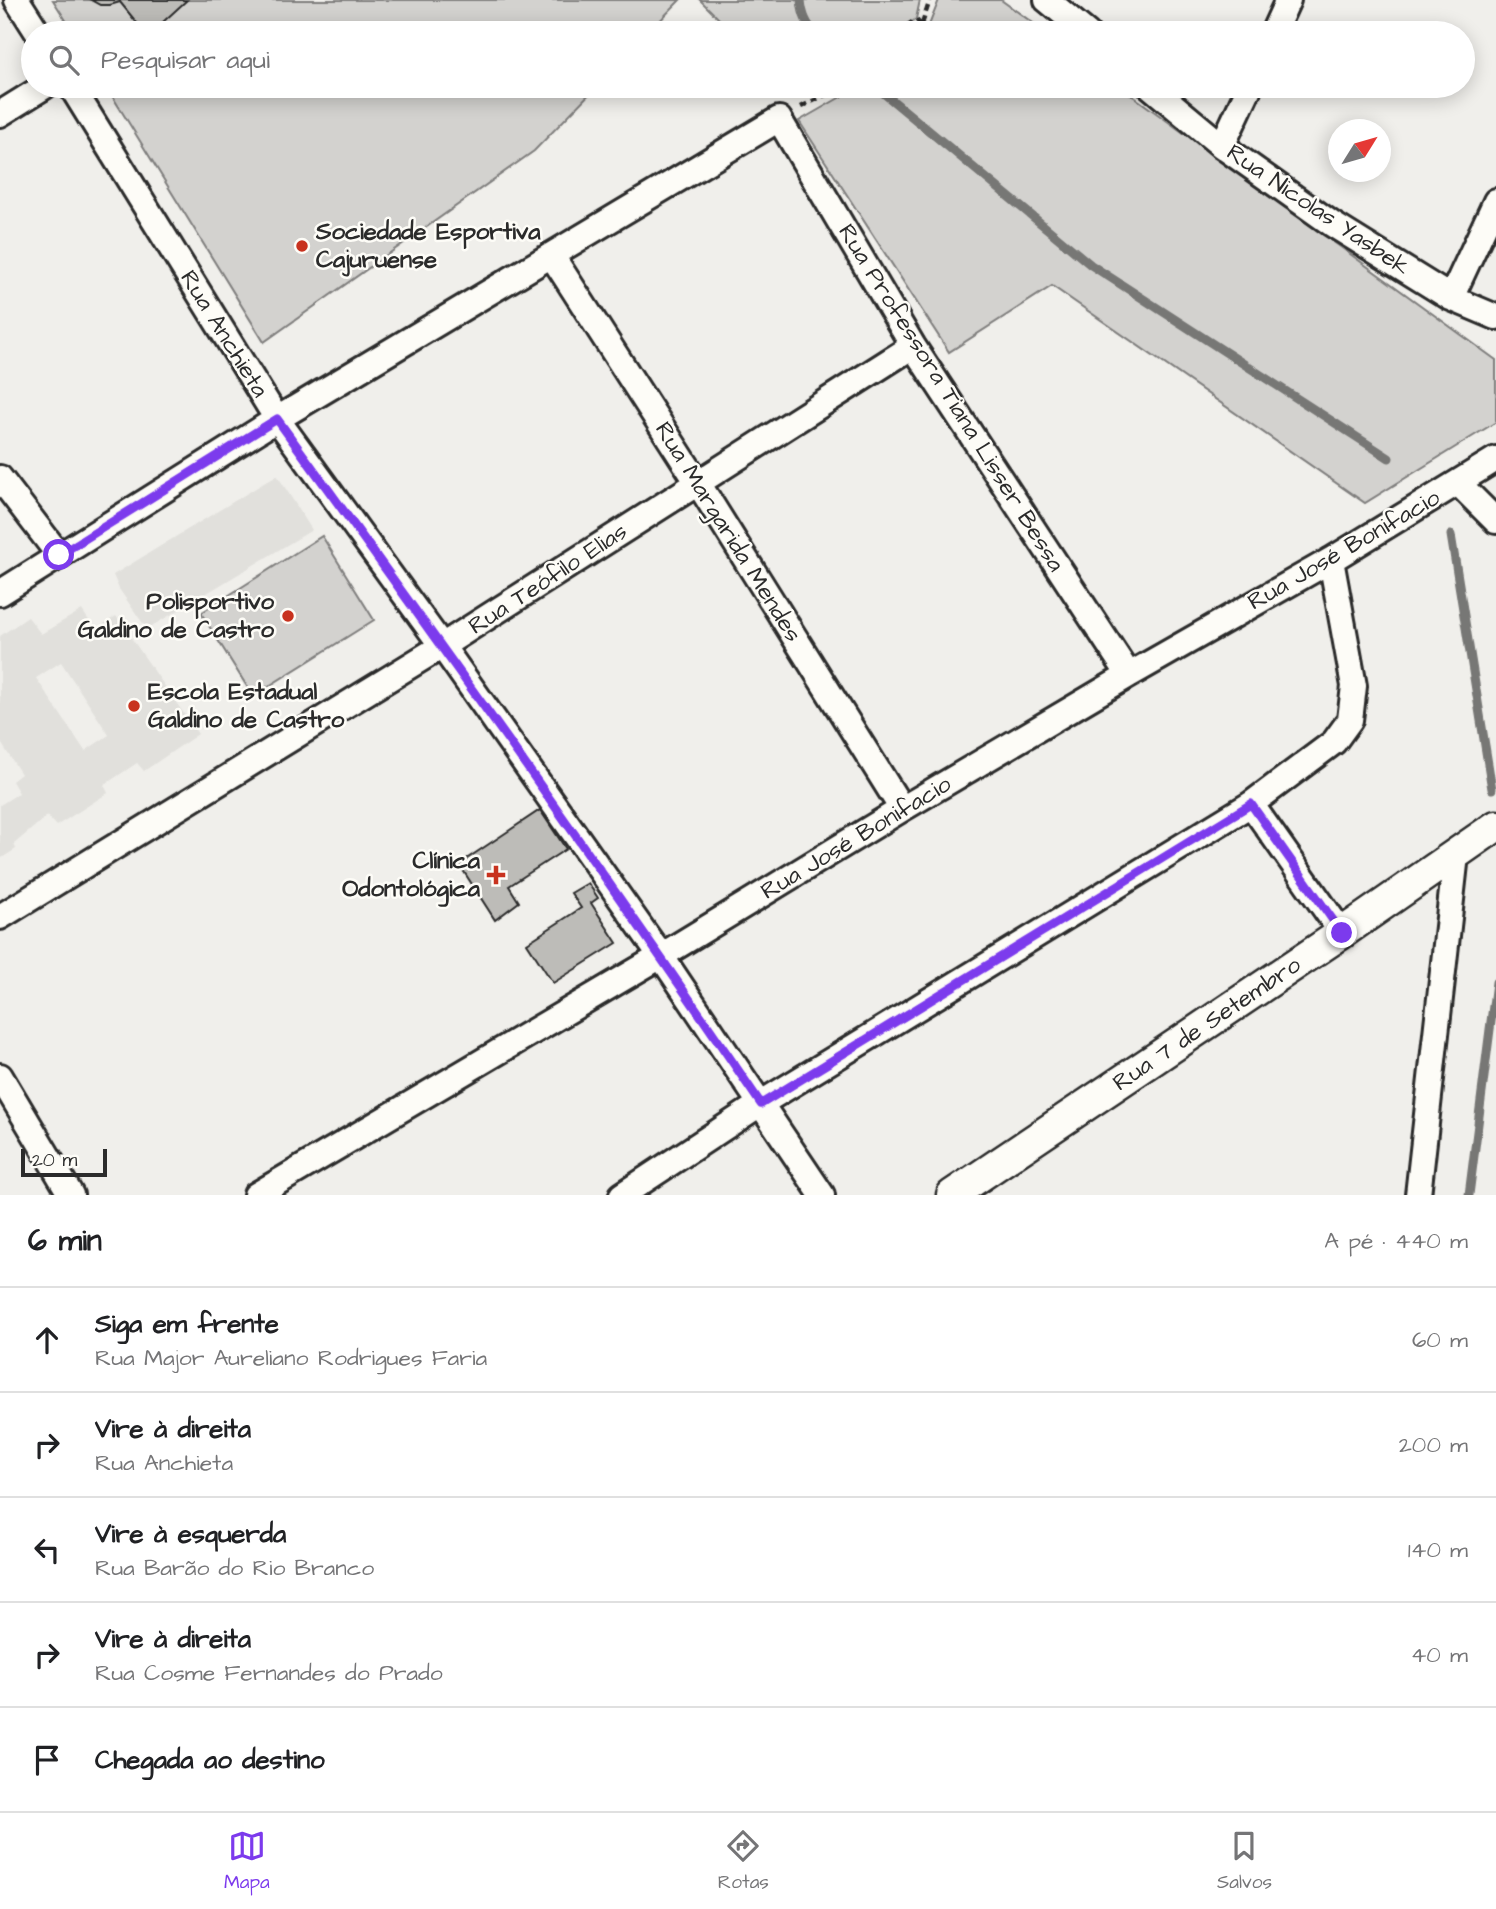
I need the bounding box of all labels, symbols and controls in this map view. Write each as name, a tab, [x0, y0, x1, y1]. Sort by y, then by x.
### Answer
search box	[21, 21, 1475, 98]
icon: search	[45, 41, 83, 79]
text: Pesquisar aqui	[101, 42, 270, 78]
north arrow	[1328, 119, 1391, 182]
street label: Rua Nicolas Yasbek	[1220, 136, 1417, 284]
place label: Sociedade Esportiva Cajuruense	[315, 215, 541, 277]
street label: Rua Professora Tiana Lisser Bessa	[829, 218, 1073, 578]
marker: Sociedade Esportiva Cajuruense	[294, 238, 310, 254]
street label: Rua Anchieta	[171, 264, 277, 404]
street label: Rua Margarida Mendes	[645, 415, 810, 649]
street label: Rua José Bonifacio	[1242, 481, 1447, 619]
street label: Rua Teófilo Elias	[462, 515, 634, 643]
route start	[43, 539, 74, 570]
place label: Polisportivo Galdino de Castro	[78, 585, 275, 647]
marker: Polisportivo Galdino de Castro	[280, 608, 296, 624]
place label: Escola Estadual Galdino de Castro	[148, 675, 345, 737]
marker: Escola Estadual Galdino de Castro	[126, 698, 142, 714]
street label: Rua José Bonifacio	[754, 767, 958, 908]
place label: Clínica Odontológica	[342, 844, 481, 907]
marker: Clínica Odontológica	[486, 865, 506, 885]
route end	[1326, 917, 1357, 948]
street label: Rua 7 de Setembro	[1106, 948, 1308, 1100]
scale bar	[21, 1146, 107, 1178]
text: 20 m	[32, 1147, 77, 1174]
text: 6 min	[28, 1220, 102, 1262]
text: A pé · 440 m	[1324, 1225, 1468, 1257]
text: Siga em frente	[95, 1306, 279, 1342]
icon: ahead	[28, 1321, 66, 1359]
text: 60 m	[1412, 1324, 1468, 1356]
text: Rua Major Aureliano Rodrigues Faria	[95, 1342, 487, 1374]
text: Vire à direita	[95, 1411, 251, 1447]
icon: right	[28, 1426, 66, 1464]
text: 200 m	[1399, 1429, 1468, 1461]
text: Rua Anchieta	[95, 1447, 233, 1479]
text: Vire à esquerda	[95, 1516, 286, 1552]
icon: left	[28, 1531, 66, 1569]
text: 140 m	[1408, 1534, 1468, 1566]
text: Rua Barão do Rio Branco	[95, 1552, 374, 1584]
text: Vire à direita	[95, 1621, 251, 1657]
icon: right	[28, 1636, 66, 1674]
text: 40 m	[1411, 1639, 1468, 1671]
text: Rua Cosme Fernandes do Prado	[95, 1657, 443, 1689]
icon: arrive	[28, 1741, 66, 1779]
text: Chegada ao destino	[95, 1742, 325, 1778]
tab: Mapa	[224, 1827, 270, 1896]
tab: Rotas	[718, 1827, 769, 1896]
tab: Salvos	[1217, 1827, 1272, 1896]

